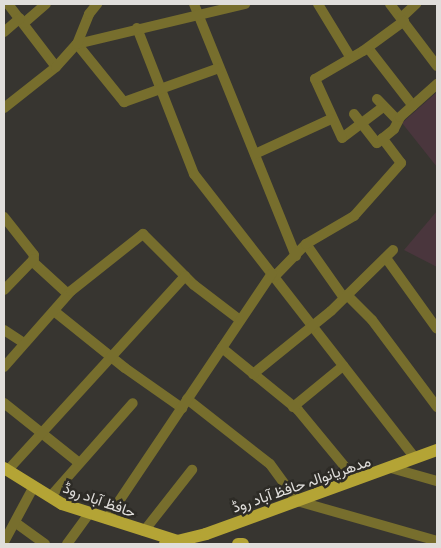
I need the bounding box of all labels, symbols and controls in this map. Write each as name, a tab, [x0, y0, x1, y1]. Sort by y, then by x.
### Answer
street label: مدھریانوالہ حافظ آباد روڈ	[229, 451, 373, 515]
street label: حافظ آباد روڈ	[61, 478, 139, 520]

